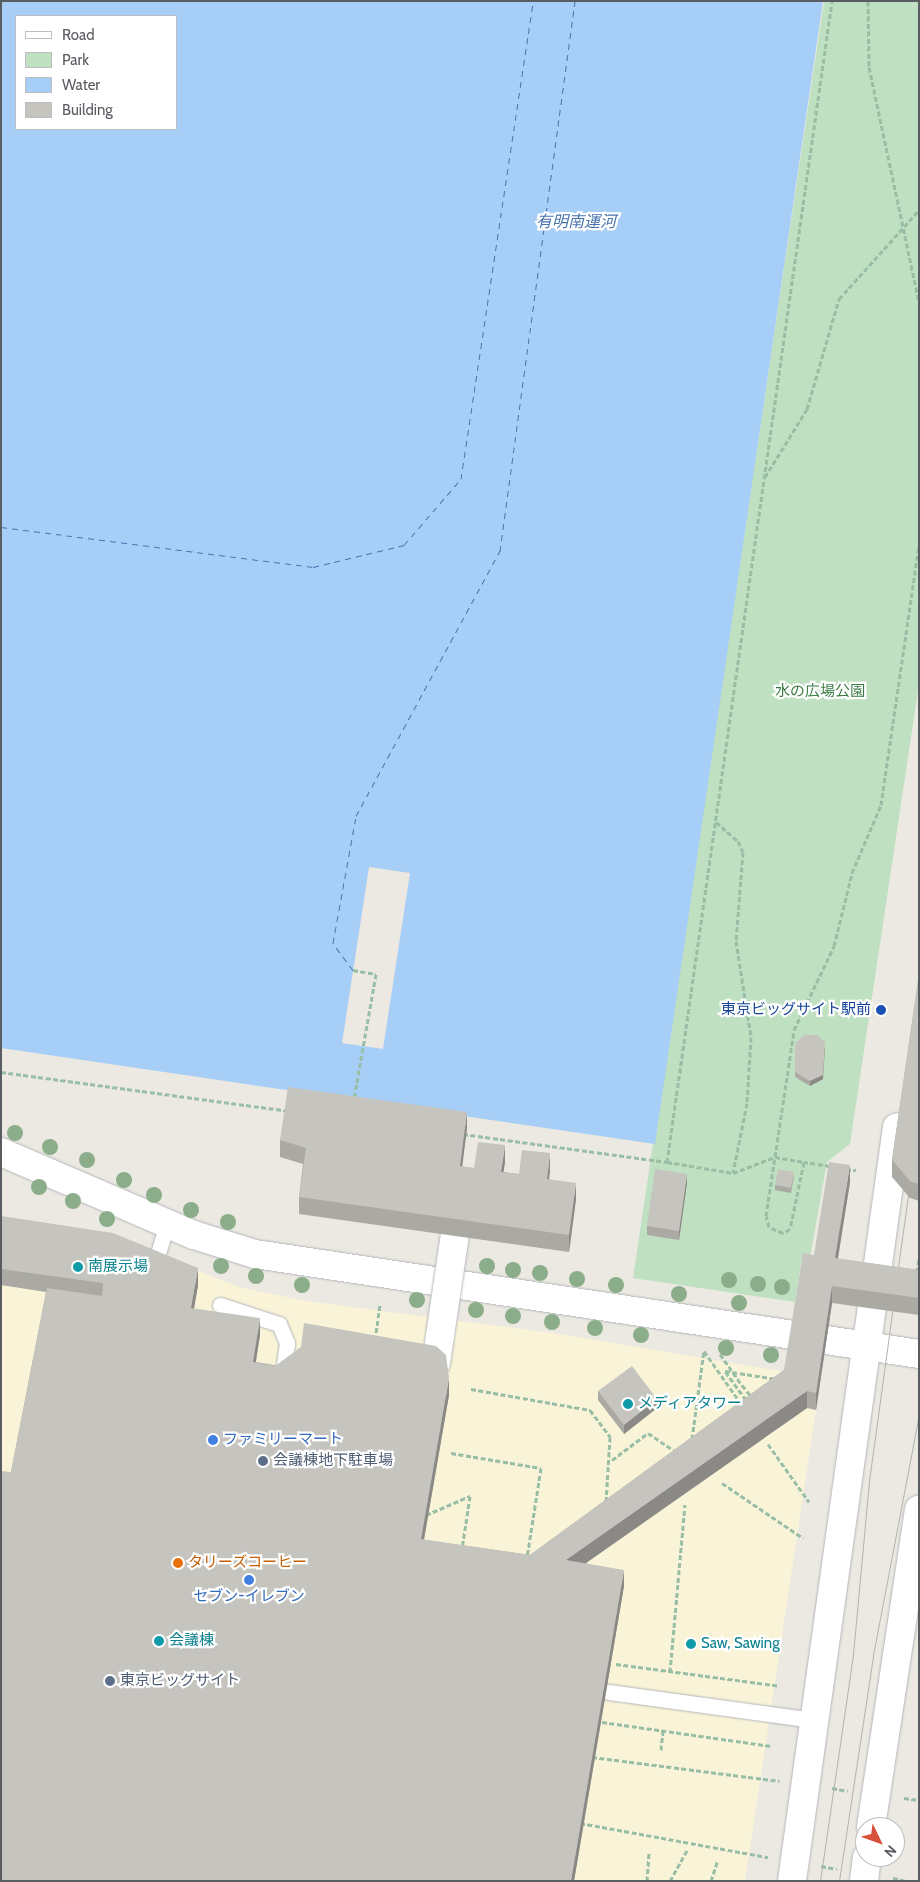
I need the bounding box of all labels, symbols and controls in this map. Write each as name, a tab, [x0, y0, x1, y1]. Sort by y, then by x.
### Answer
legend	[15, 15, 178, 130]
text: Road	[62, 26, 95, 44]
text: Park	[62, 51, 89, 69]
text: Water	[62, 76, 100, 94]
text: Building	[62, 101, 113, 119]
water label: 有明南運河	[536, 212, 616, 232]
park label: 水の広場公園	[775, 683, 865, 701]
place label: 東京ビッグサイト駅前	[721, 1001, 871, 1019]
marker: 東京ビッグサイト駅前	[875, 1004, 887, 1016]
place label: 南展示場	[88, 1258, 148, 1276]
marker: 南展示場	[72, 1261, 84, 1273]
place label: メディアタワー	[638, 1395, 743, 1413]
marker: メディアタワー	[622, 1398, 634, 1410]
place label: ファミリーマート	[223, 1431, 343, 1449]
marker: ファミリーマート	[207, 1434, 219, 1446]
place label: 会議棟地下駐車場	[273, 1452, 393, 1470]
marker: 会議棟地下駐車場	[257, 1455, 269, 1467]
place label: タリーズコーヒー	[188, 1554, 308, 1572]
marker: タリーズコーヒー	[172, 1557, 184, 1569]
marker: セブン-イレブン	[243, 1574, 255, 1586]
place label: セブン-イレブン	[193, 1588, 305, 1606]
place label: 会議棟	[169, 1632, 214, 1650]
marker: 会議棟	[153, 1635, 165, 1647]
place label: Saw, Sawing	[701, 1635, 780, 1653]
marker: Saw, Sawing	[685, 1638, 697, 1650]
place label: 東京ビッグサイト	[120, 1672, 240, 1690]
marker: 東京ビッグサイト	[104, 1675, 116, 1687]
north arrow	[855, 1817, 905, 1867]
text: N	[880, 1842, 900, 1861]

